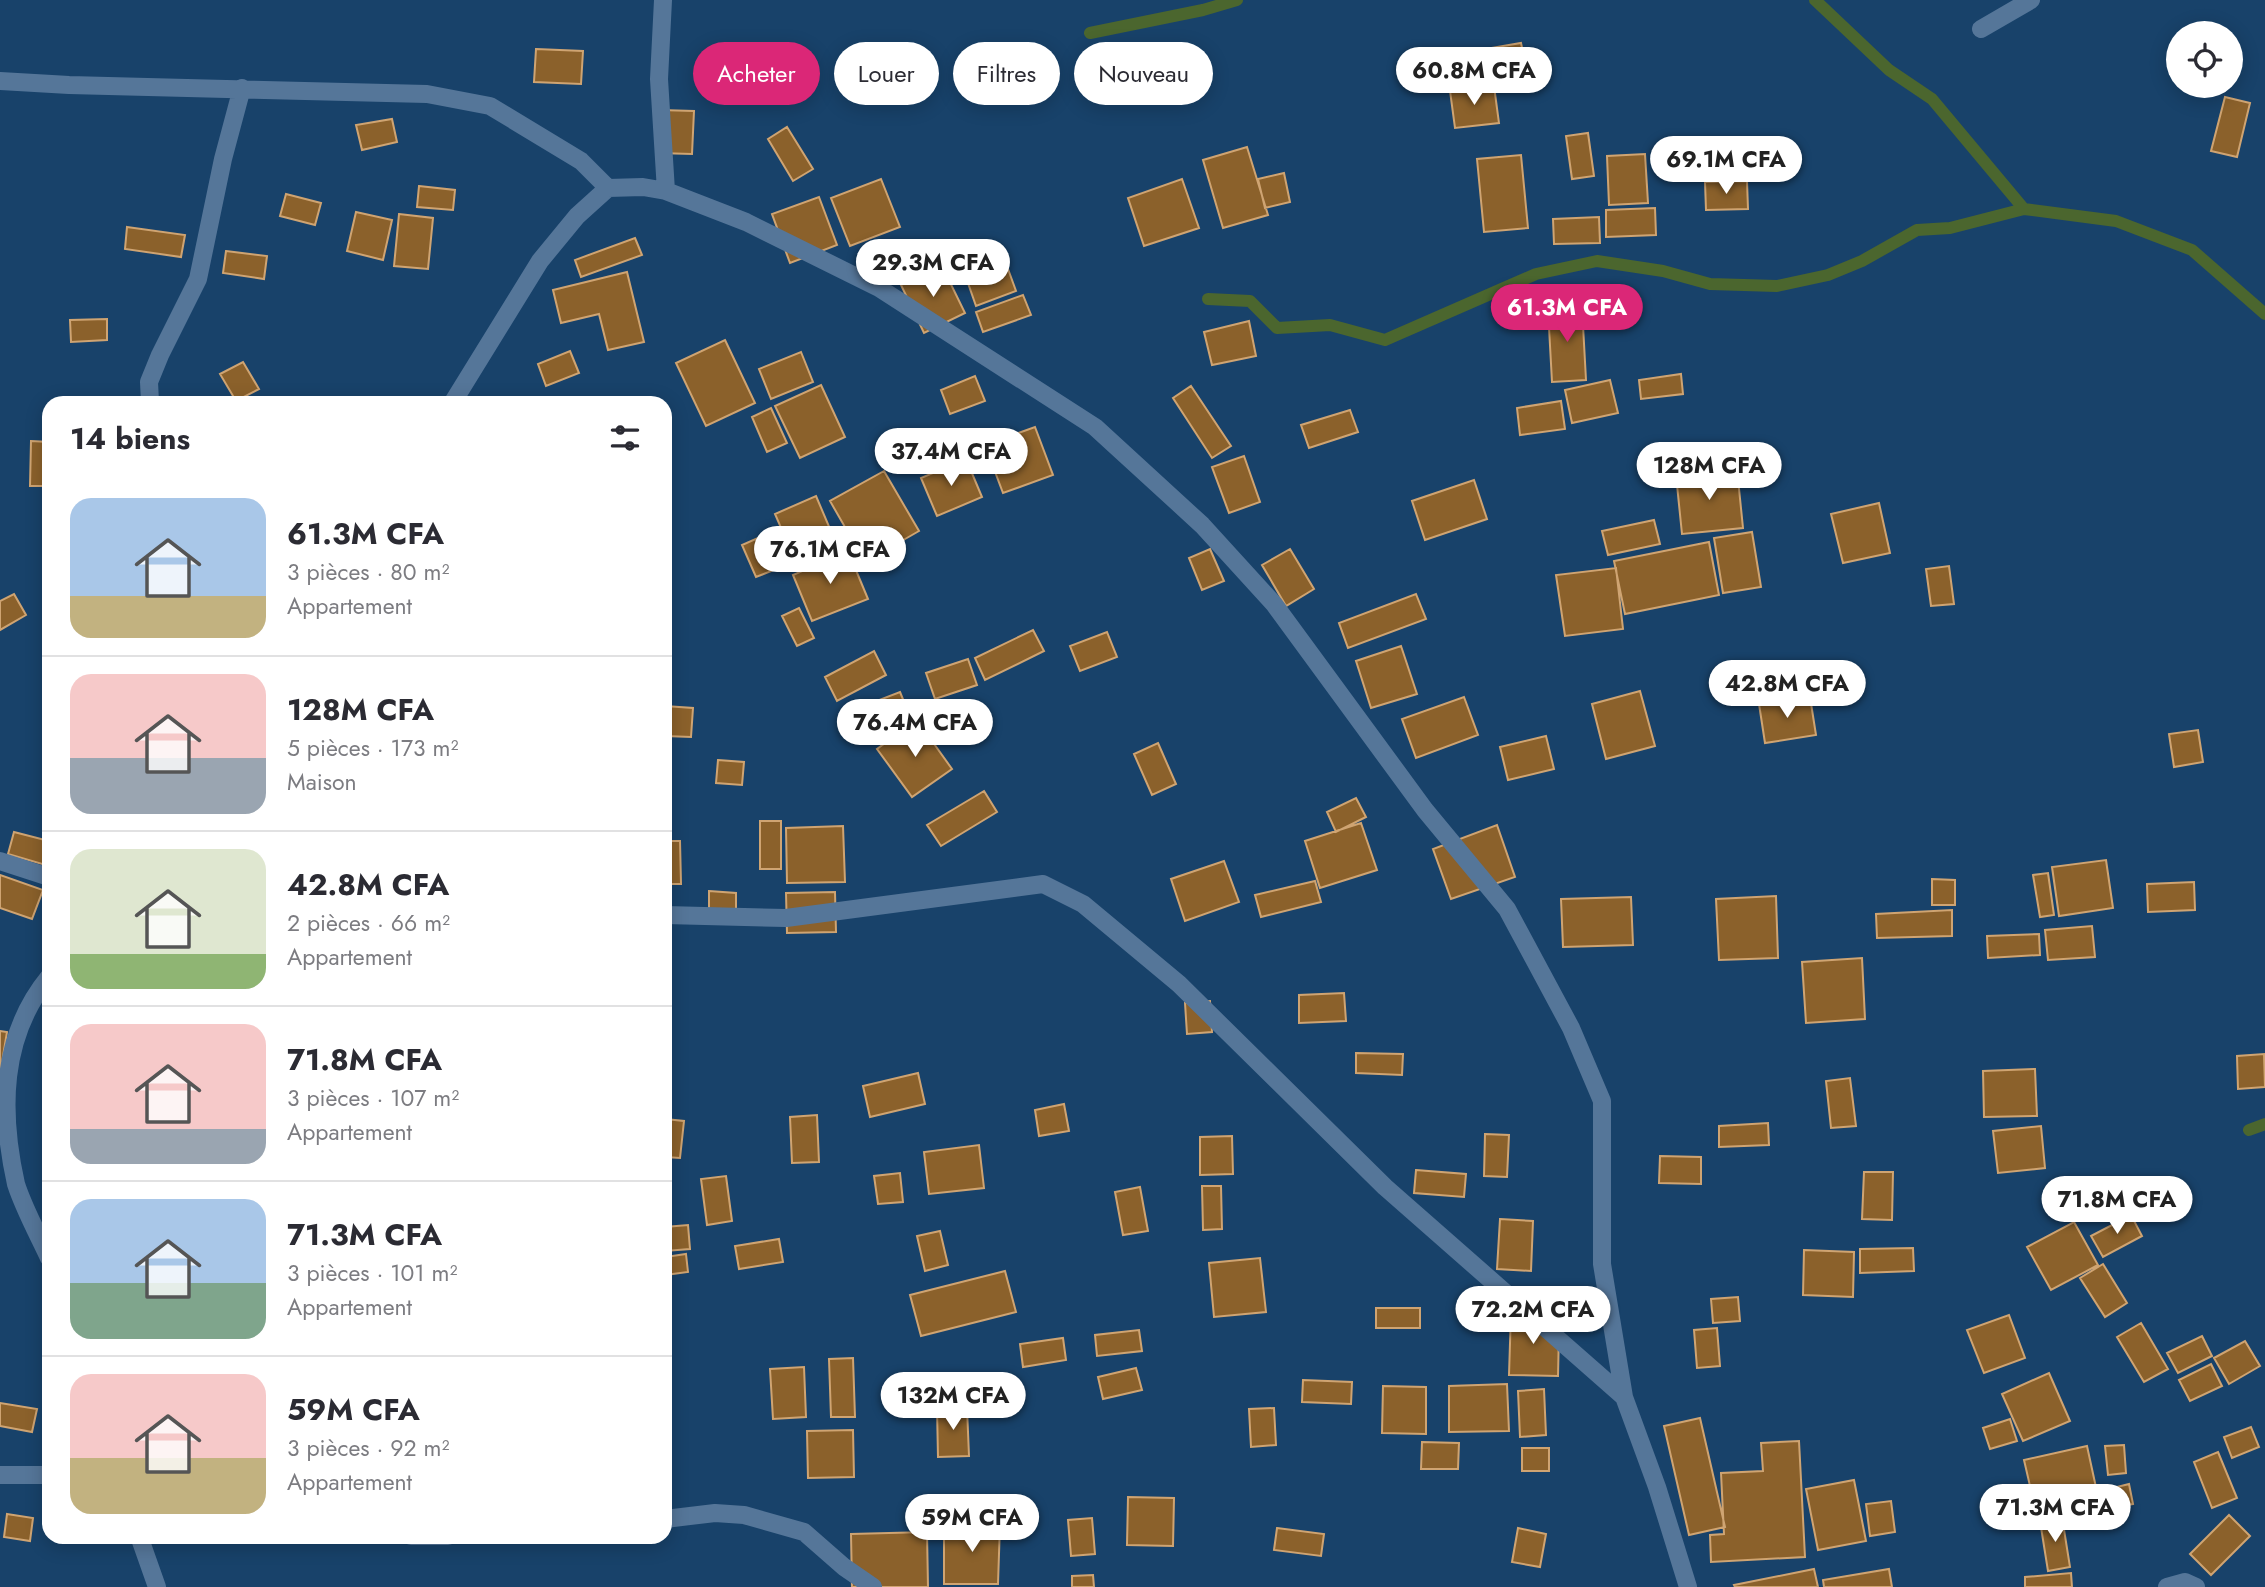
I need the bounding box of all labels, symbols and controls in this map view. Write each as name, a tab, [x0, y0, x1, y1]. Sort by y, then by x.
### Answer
map controls	[2166, 21, 2243, 98]
button: locate	[2166, 21, 2243, 98]
chip: Acheter	[693, 42, 820, 105]
chip: Louer	[834, 42, 939, 105]
chip: Filtres	[953, 42, 1060, 105]
chip: Nouveau	[1074, 42, 1213, 105]
pin: 60.8M CFA	[1394, 48, 1554, 107]
text: 60.8M CFA	[1412, 53, 1536, 87]
pin: 69.1M CFA	[1646, 136, 1806, 196]
text: 69.1M CFA	[1666, 142, 1786, 176]
pin: 29.3M CFA	[853, 240, 1013, 299]
text: 29.3M CFA	[872, 245, 994, 279]
pin: 61.3M CFA	[1487, 284, 1647, 344]
text: 61.3M CFA	[1507, 290, 1627, 324]
text: 14 biens	[70, 417, 190, 460]
icon: filters	[606, 419, 644, 457]
pin: 37.4M CFA	[871, 428, 1031, 488]
text: 37.4M CFA	[891, 434, 1011, 468]
pin: 128M CFA	[1637, 442, 1781, 502]
text: 128M CFA	[1653, 448, 1765, 482]
text: 61.3M CFA	[287, 512, 444, 555]
icon: home	[126, 526, 210, 610]
pin: 76.1M CFA	[750, 526, 910, 586]
text: 76.1M CFA	[770, 532, 890, 566]
text: 3 pièces · 80 m²	[287, 555, 449, 589]
text: Appartement	[287, 589, 412, 623]
pin: 42.8M CFA	[1707, 660, 1867, 720]
text: 42.8M CFA	[1725, 666, 1849, 700]
text: 128M CFA	[287, 688, 434, 731]
pin: 76.4M CFA	[835, 700, 995, 759]
icon: home	[126, 702, 210, 786]
text: 76.4M CFA	[853, 705, 977, 739]
text: 5 pièces · 173 m²	[287, 731, 458, 765]
text: Maison	[287, 765, 357, 799]
text: 42.8M CFA	[287, 863, 449, 906]
icon: home	[126, 877, 210, 961]
text: 2 pièces · 66 m²	[287, 906, 450, 940]
text: Appartement	[287, 940, 412, 974]
text: 71.8M CFA	[287, 1038, 442, 1081]
icon: home	[126, 1052, 210, 1136]
text: 3 pièces · 107 m²	[287, 1081, 459, 1115]
text: Appartement	[287, 1115, 412, 1149]
pin: 71.8M CFA	[2037, 1176, 2197, 1236]
text: 71.8M CFA	[2058, 1182, 2176, 1216]
text: 71.3M CFA	[287, 1213, 442, 1256]
icon: home	[126, 1227, 210, 1311]
text: 3 pièces · 101 m²	[287, 1256, 458, 1290]
pin: 72.2M CFA	[1453, 1286, 1613, 1346]
text: Appartement	[287, 1290, 412, 1324]
text: 72.2M CFA	[1472, 1292, 1594, 1326]
pin: 132M CFA	[881, 1372, 1025, 1432]
text: 132M CFA	[897, 1378, 1009, 1412]
text: 59M CFA	[287, 1388, 420, 1431]
icon: home	[126, 1402, 210, 1486]
text: 3 pièces · 92 m²	[287, 1431, 449, 1465]
text: Appartement	[287, 1465, 412, 1499]
pin: 71.3M CFA	[1975, 1484, 2135, 1544]
text: 71.3M CFA	[1996, 1490, 2114, 1524]
pin: 59M CFA	[907, 1494, 1037, 1554]
text: 59M CFA	[921, 1500, 1023, 1534]

